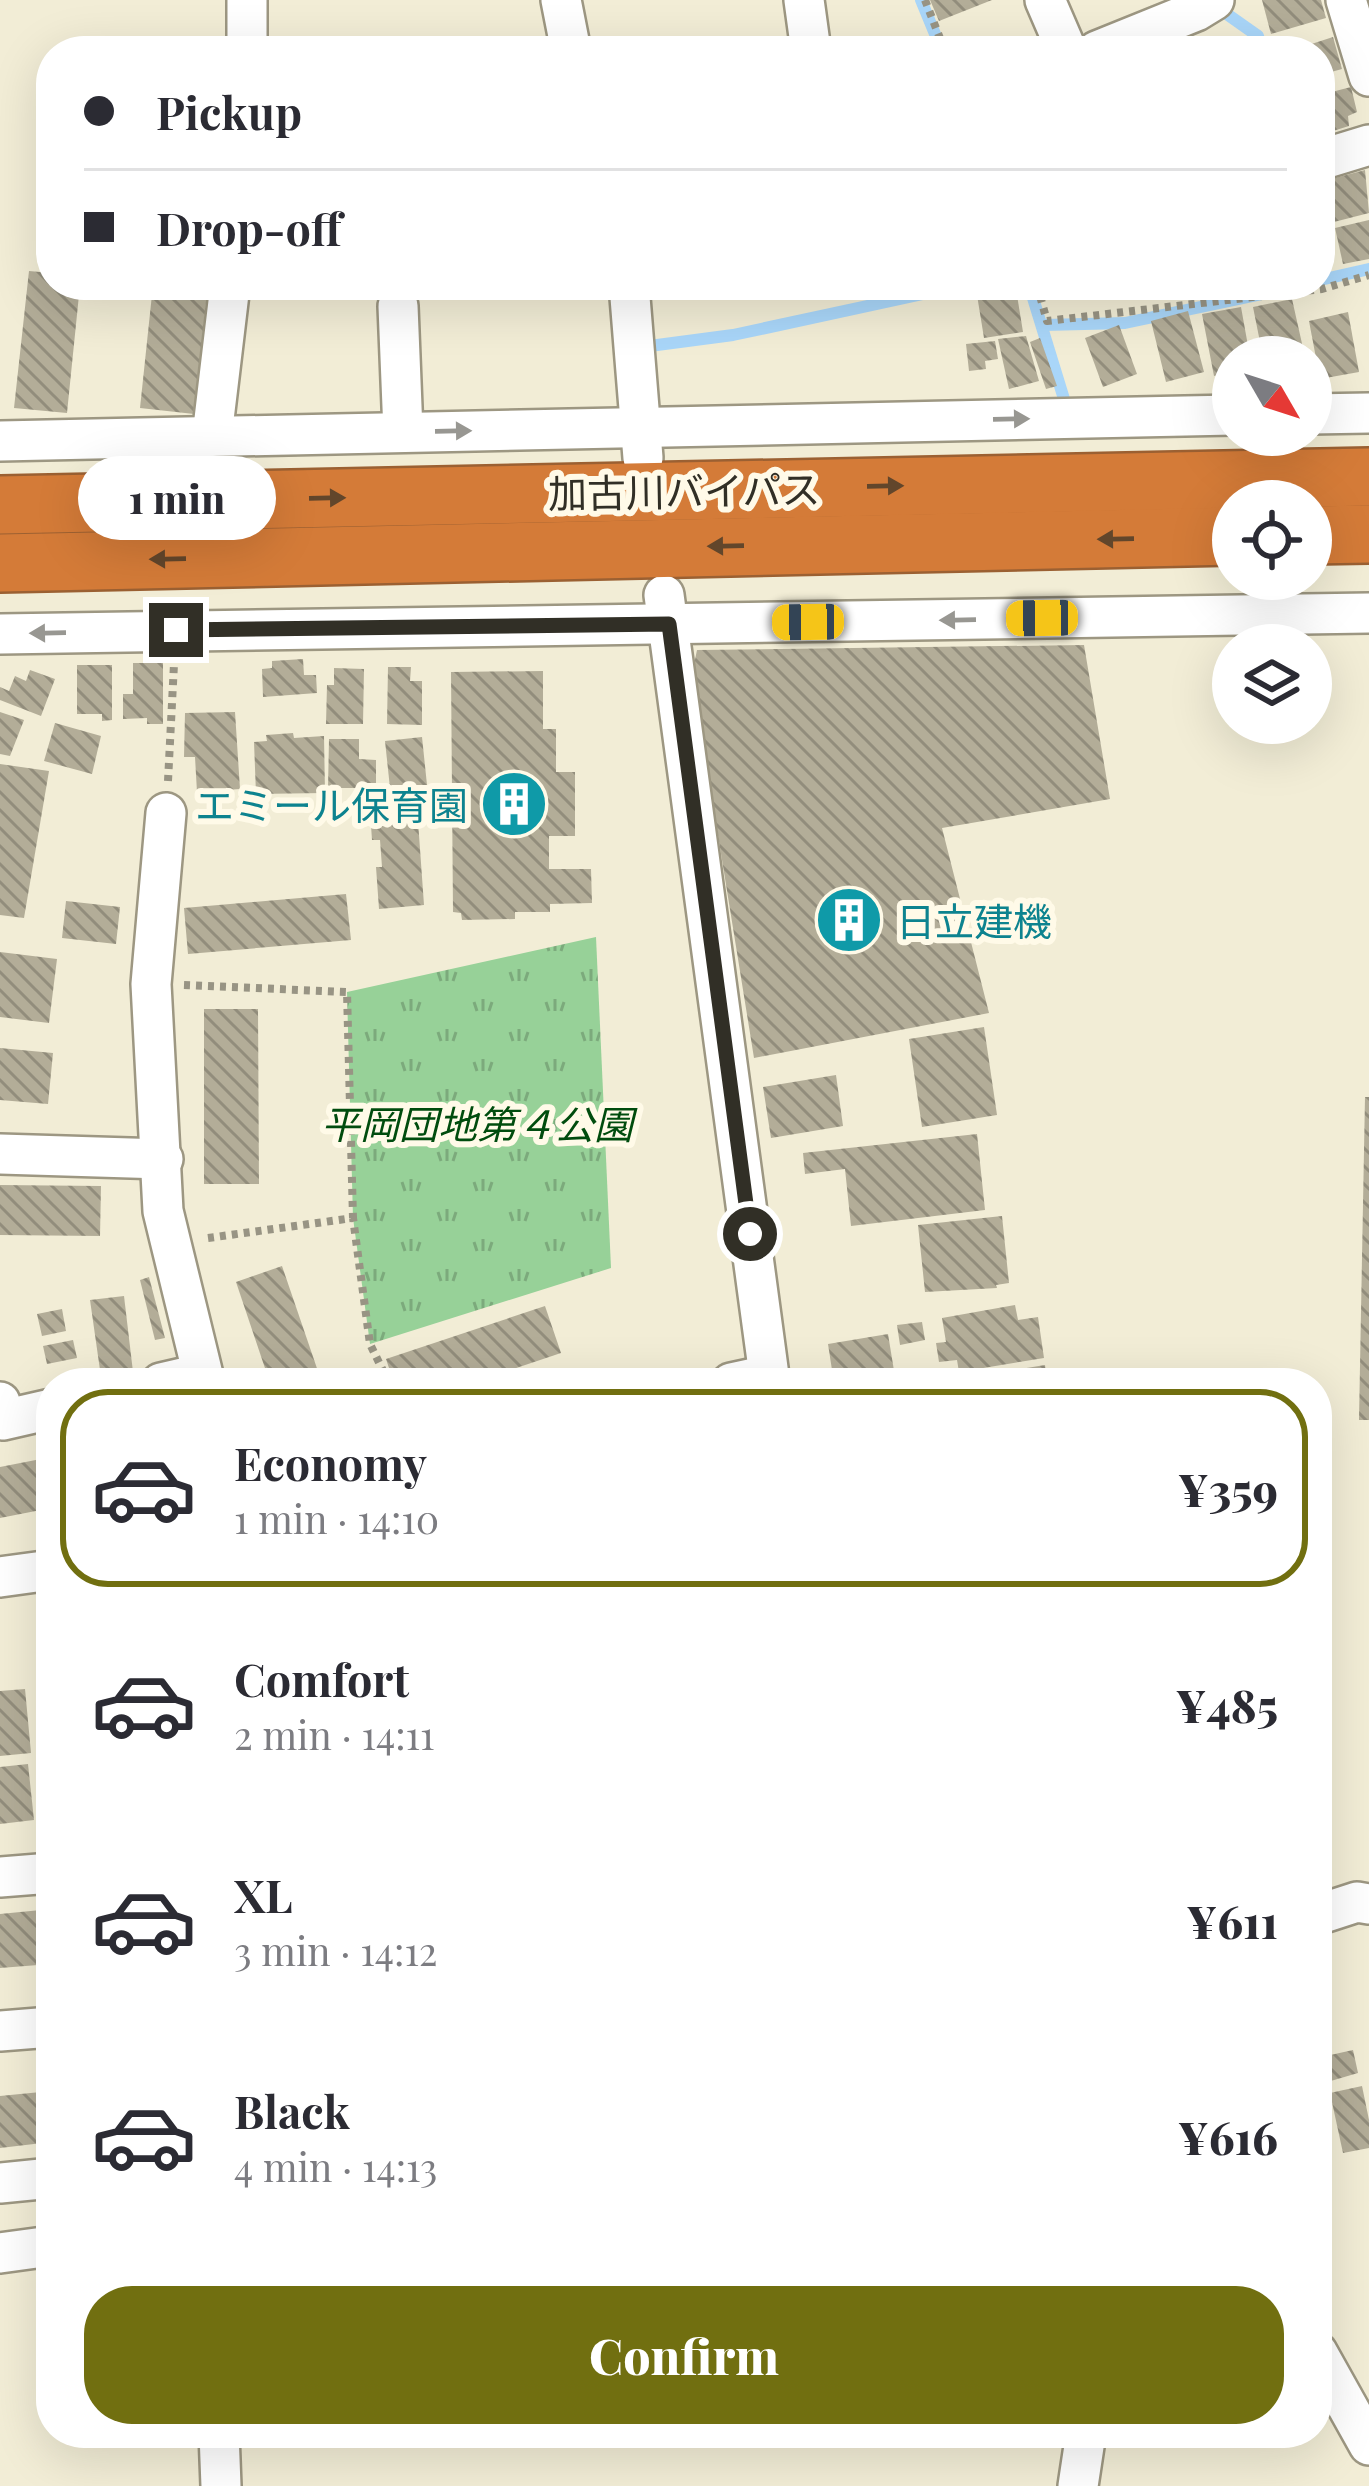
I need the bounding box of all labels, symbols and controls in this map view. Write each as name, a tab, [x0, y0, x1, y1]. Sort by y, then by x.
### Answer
text: Pickup	[156, 81, 302, 141]
text: Drop-off	[156, 197, 342, 257]
north arrow	[1212, 336, 1332, 456]
map controls	[1212, 336, 1332, 744]
one-way arrow	[993, 410, 1031, 429]
one-way arrow	[435, 421, 473, 440]
callout: 1 min	[77, 456, 275, 540]
street label: 加古川バイパス	[547, 462, 821, 518]
text: 1 min	[129, 472, 225, 524]
one-way arrow	[867, 477, 905, 496]
button: locate	[1212, 480, 1332, 600]
one-way arrow	[309, 488, 347, 507]
one-way arrow	[1096, 529, 1134, 548]
one-way arrow	[706, 537, 744, 556]
one-way arrow	[148, 549, 186, 568]
car	[1006, 599, 1078, 637]
route end	[149, 603, 203, 657]
car	[772, 603, 844, 641]
one-way arrow	[938, 610, 976, 629]
one-way arrow	[28, 623, 66, 642]
button: layers	[1212, 624, 1332, 744]
building icon: エミール保育園	[479, 769, 549, 839]
place label: エミール保育園	[195, 778, 468, 830]
building icon: 日立建機	[814, 885, 884, 955]
place label: 日立建機	[896, 894, 1052, 946]
park label: 平岡団地第４公園	[321, 1097, 638, 1149]
route start	[723, 1207, 777, 1261]
text: Economy	[234, 1432, 427, 1492]
icon: car	[90, 1434, 198, 1542]
text: ¥359	[1178, 1458, 1278, 1518]
text: 1 min · 14:10	[234, 1492, 439, 1544]
text: Comfort	[234, 1648, 409, 1708]
icon: car	[90, 1650, 198, 1758]
text: ¥485	[1176, 1674, 1278, 1734]
text: 2 min · 14:11	[234, 1708, 434, 1760]
text: XL	[234, 1864, 293, 1924]
icon: car	[90, 1866, 198, 1974]
text: ¥611	[1186, 1890, 1278, 1950]
text: 3 min · 14:12	[234, 1924, 438, 1976]
text: Black	[234, 2080, 350, 2140]
icon: car	[90, 2082, 198, 2190]
text: ¥616	[1178, 2106, 1278, 2166]
text: 4 min · 14:13	[234, 2140, 437, 2192]
button: Confirm	[84, 2286, 1284, 2424]

